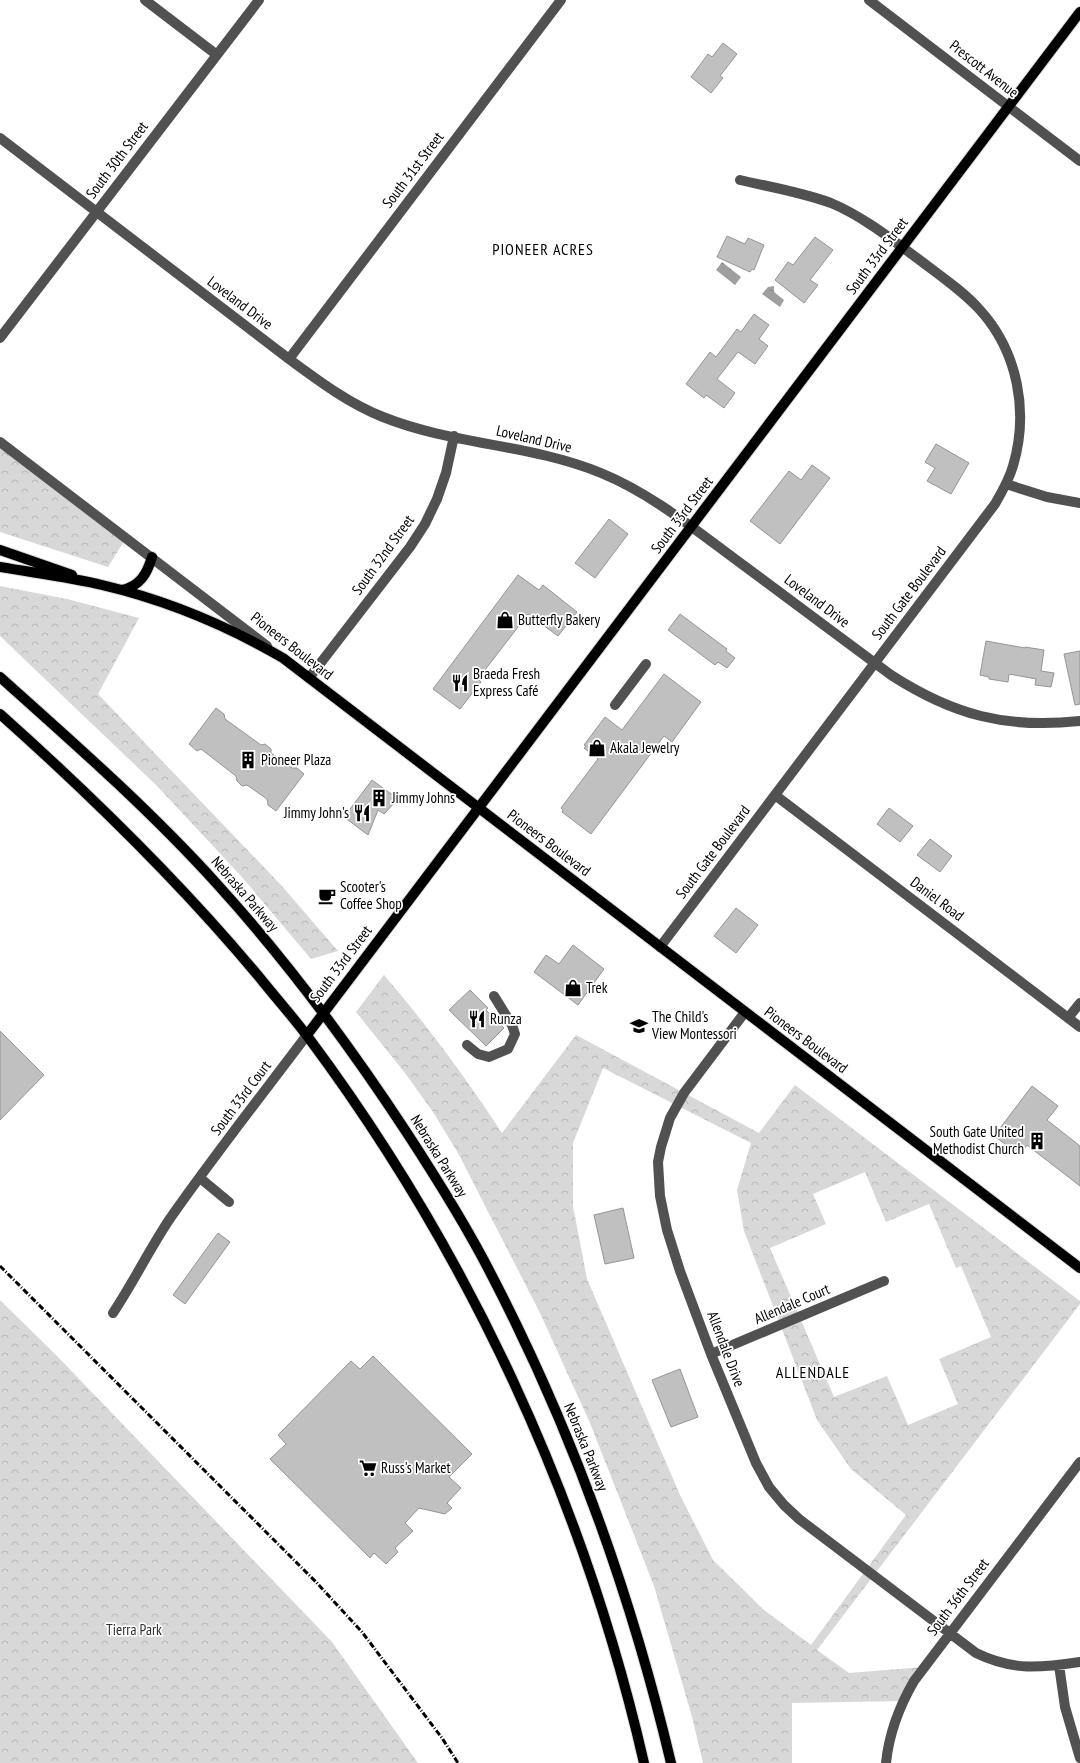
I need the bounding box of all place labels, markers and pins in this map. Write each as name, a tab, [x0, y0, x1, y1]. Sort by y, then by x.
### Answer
shop icon: Butterfly Bakery	[495, 610, 515, 630]
place label: Butterfly Bakery	[518, 610, 600, 629]
place label: Braeda Fresh Express Café	[473, 664, 540, 700]
restaurant icon: Braeda Fresh Express Café	[450, 673, 470, 693]
shop icon: Akala Jewelry	[587, 738, 607, 758]
place label: Akala Jewelry	[610, 738, 680, 757]
building icon: Pioneer Plaza	[238, 750, 258, 770]
place label: Pioneer Plaza	[261, 750, 331, 769]
building icon: Jimmy Johns	[369, 788, 389, 808]
place label: Jimmy Johns	[391, 788, 455, 807]
place label: Jimmy John's	[283, 803, 349, 822]
restaurant icon: Jimmy John's	[352, 803, 372, 823]
place label: Scooter's Coffee Shop	[340, 877, 402, 913]
cafe icon: Scooter's Coffee Shop	[317, 886, 337, 906]
shop icon: Trek	[563, 978, 583, 998]
place label: Trek	[586, 978, 608, 997]
place label: The Child's View Montessori	[651, 1007, 737, 1043]
restaurant icon: Runza	[467, 1009, 487, 1029]
place label: Runza	[490, 1009, 522, 1028]
school or university icon: The Child's View Montessori	[629, 1016, 649, 1036]
place label: South Gate United Methodist Church	[930, 1122, 1024, 1158]
building icon: South Gate United Methodist Church	[1027, 1131, 1047, 1151]
supermarket icon: Russ's Market	[358, 1458, 378, 1478]
place label: Russ's Market	[381, 1458, 451, 1477]

